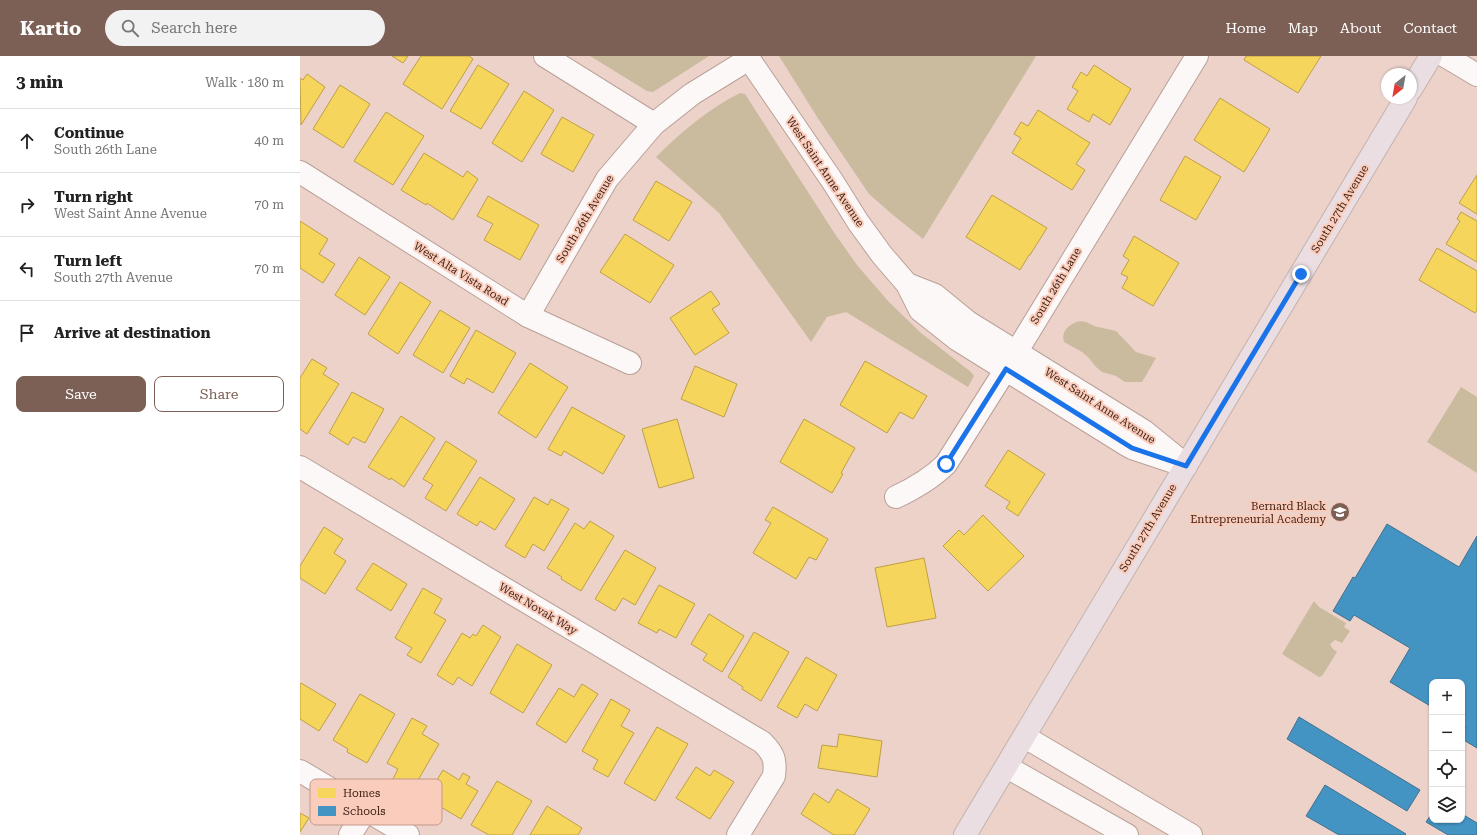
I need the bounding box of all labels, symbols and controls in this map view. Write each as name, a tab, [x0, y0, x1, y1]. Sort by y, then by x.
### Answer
search box	[105, 10, 385, 46]
text: Kartio	[20, 17, 81, 40]
icon: search	[119, 17, 141, 39]
text: Search here	[151, 19, 237, 37]
text: Home	[1225, 20, 1266, 36]
text: Map	[1288, 20, 1318, 36]
text: About	[1340, 20, 1382, 36]
text: Contact	[1404, 20, 1457, 36]
north arrow	[1381, 68, 1417, 104]
text: 3 min	[16, 72, 63, 92]
text: Walk · 180 m	[205, 75, 284, 90]
street label: West Saint Anne Avenue	[783, 115, 867, 229]
text: Continue	[54, 124, 124, 142]
icon: ahead	[16, 130, 38, 152]
text: 40 m	[254, 133, 284, 148]
text: South 26th Lane	[54, 142, 157, 157]
street label: South 27th Avenue	[1309, 163, 1371, 255]
street label: South 26th Avenue	[554, 173, 616, 265]
text: Turn right	[54, 188, 133, 206]
icon: right	[16, 194, 38, 216]
text: 70 m	[254, 197, 284, 212]
text: West Saint Anne Avenue	[54, 206, 207, 221]
street label: West Alta Vista Road	[411, 240, 511, 308]
street label: South 26th Lane	[1028, 245, 1084, 327]
text: Turn left	[54, 252, 122, 270]
icon: left	[16, 258, 38, 280]
text: 70 m	[254, 261, 284, 276]
route end	[1292, 265, 1310, 283]
text: South 27th Avenue	[54, 270, 173, 285]
icon: arrive	[16, 322, 38, 344]
text: Arrive at destination	[54, 324, 210, 342]
street label: West Saint Anne Avenue	[1042, 365, 1158, 447]
button: Save	[16, 376, 146, 412]
button: Share	[154, 376, 284, 412]
route start	[937, 455, 955, 473]
street label: South 27th Avenue	[1117, 482, 1179, 574]
place label: Bernard Black Entrepreneurial Academy	[1190, 500, 1326, 526]
school or university icon: Bernard Black Entrepreneurial Academy	[1329, 501, 1351, 523]
street label: West Novak Way	[497, 581, 580, 638]
map controls	[1429, 679, 1465, 823]
button: +	[1429, 679, 1465, 715]
button: −	[1429, 715, 1465, 751]
button: locate	[1429, 751, 1465, 787]
legend	[310, 779, 442, 825]
text: Homes	[343, 787, 380, 800]
button: layers	[1429, 787, 1465, 823]
text: Schools	[343, 805, 385, 818]

